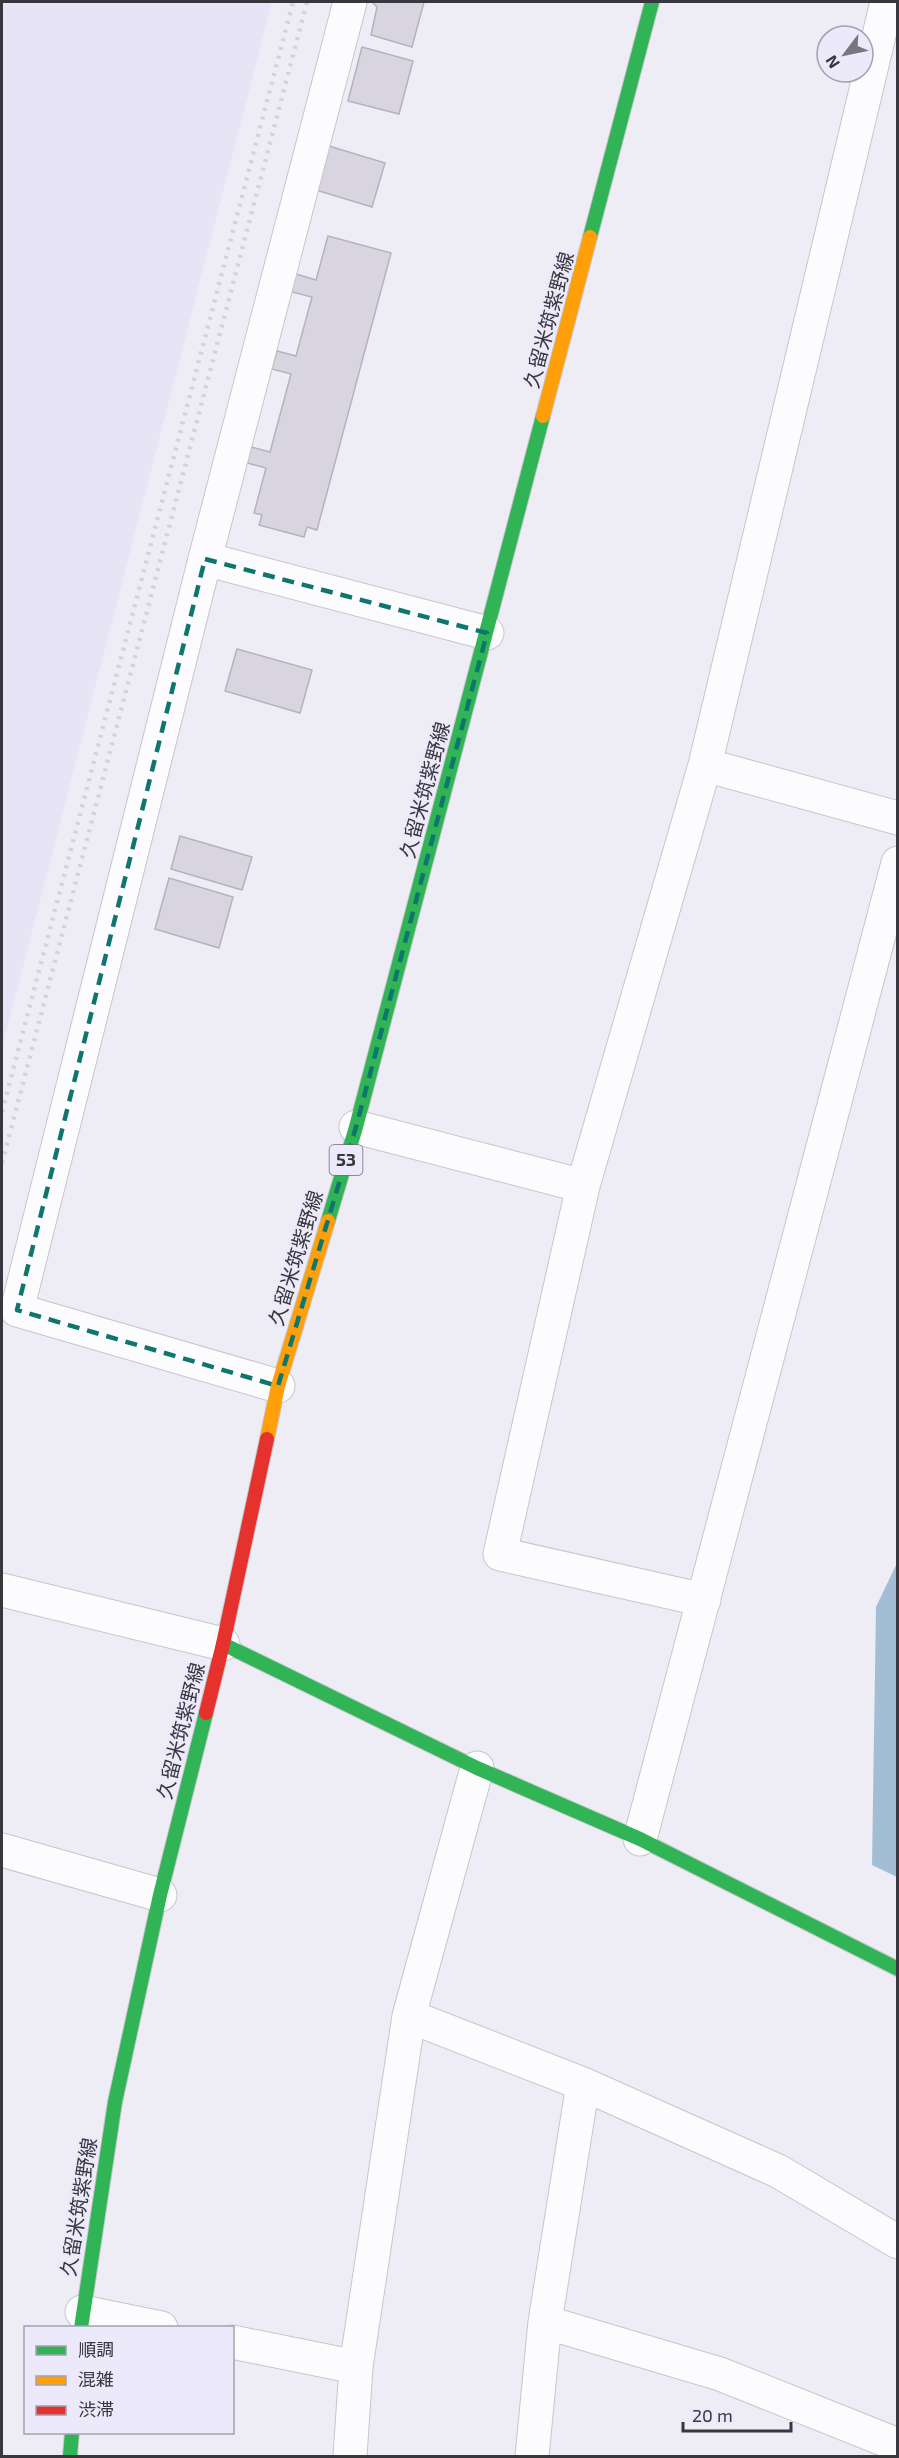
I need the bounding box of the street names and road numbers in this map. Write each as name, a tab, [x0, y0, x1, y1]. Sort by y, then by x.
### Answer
street label: 久留米筑紫野線	[518, 249, 578, 390]
street label: 久留米筑紫野線	[394, 719, 454, 860]
road number: 53	[330, 1145, 362, 1175]
street label: 久留米筑紫野線	[263, 1187, 327, 1328]
street label: 久留米筑紫野線	[151, 1660, 209, 1802]
street label: 久留米筑紫野線	[55, 2136, 101, 2278]

